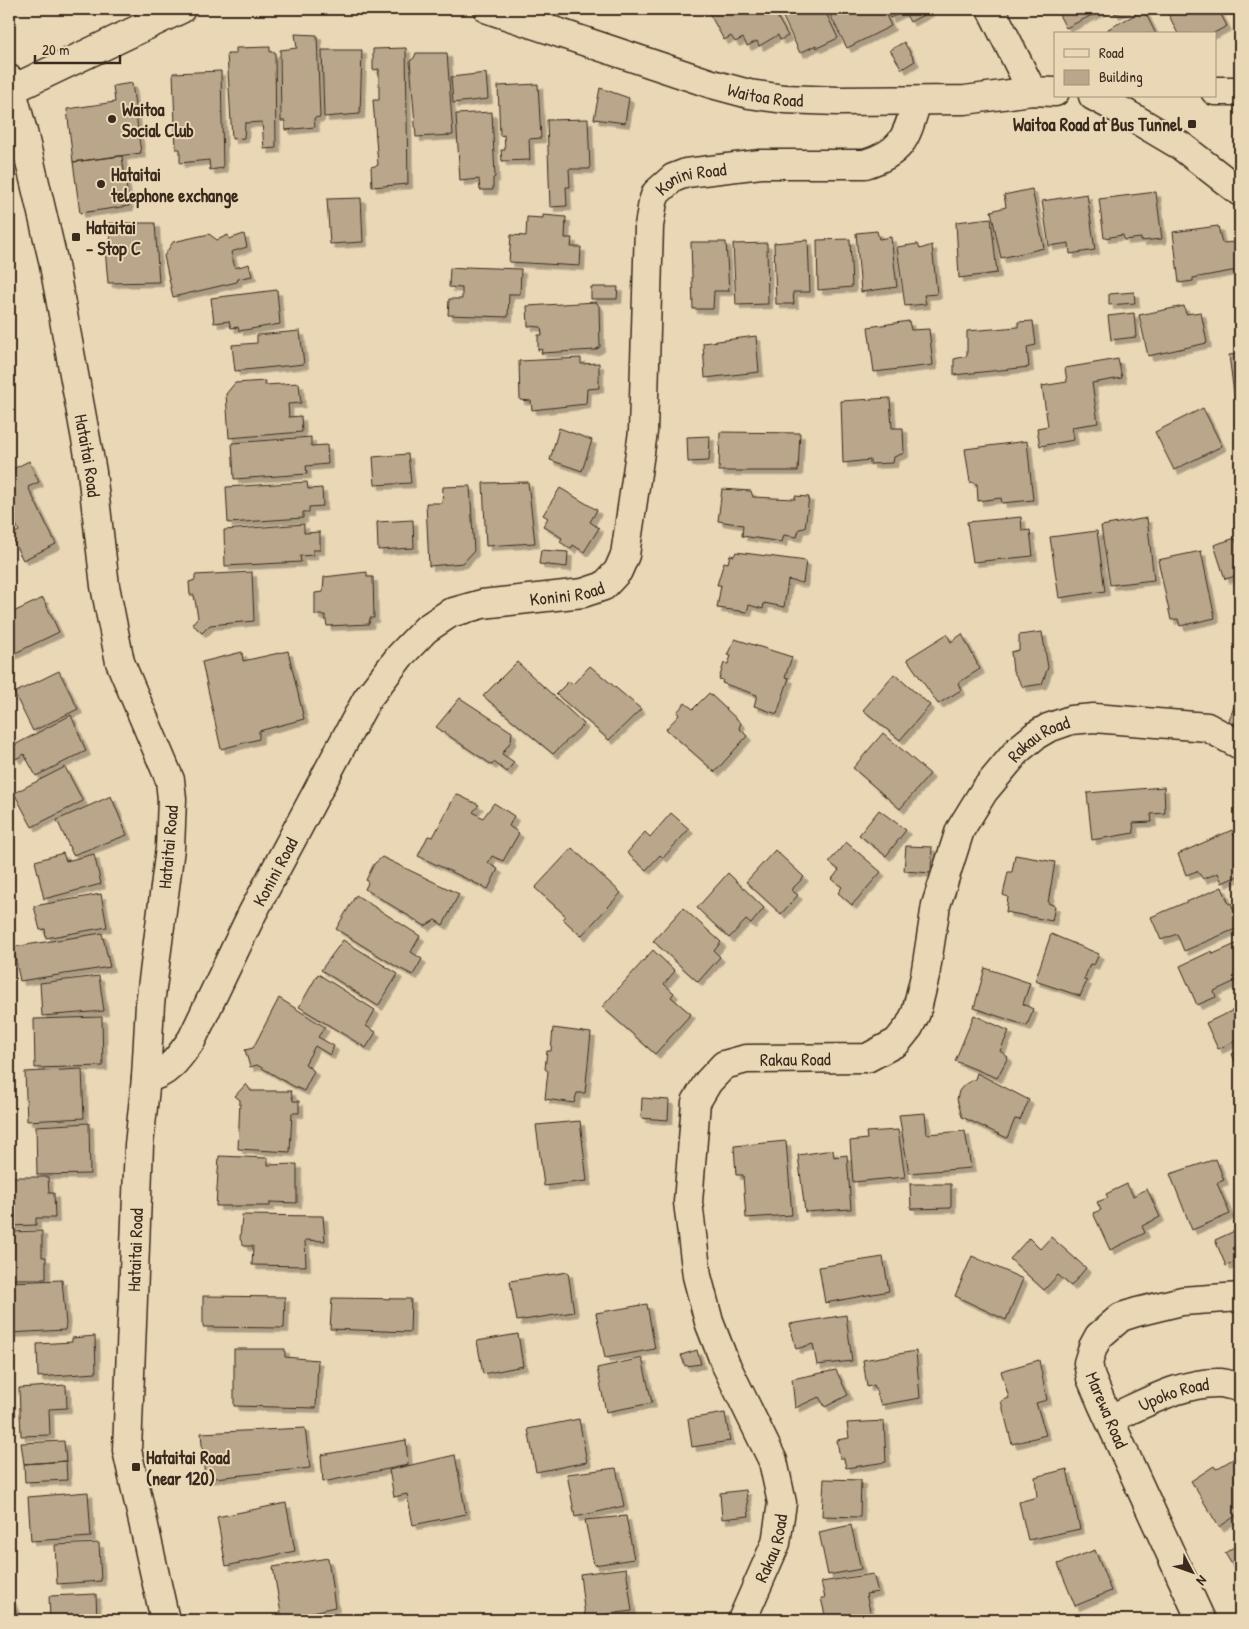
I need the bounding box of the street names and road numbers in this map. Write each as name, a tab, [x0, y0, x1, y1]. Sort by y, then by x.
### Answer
street label: Waitoa Road	[725, 76, 804, 112]
street label: Konini Road	[649, 156, 728, 201]
street label: Hataitai Road	[69, 412, 107, 498]
street label: Konini Road	[529, 574, 607, 611]
street label: Rakau Road	[1001, 709, 1073, 767]
street label: Hataitai Road	[152, 804, 184, 890]
street label: Konini Road	[246, 833, 303, 910]
street label: Rakau Road	[760, 1046, 831, 1071]
street label: Hataitai Road	[121, 1208, 149, 1292]
street label: Marewa Road	[1080, 1368, 1134, 1452]
street label: Upoko Road	[1134, 1371, 1210, 1417]
street label: Rakau Road	[748, 1512, 793, 1586]

